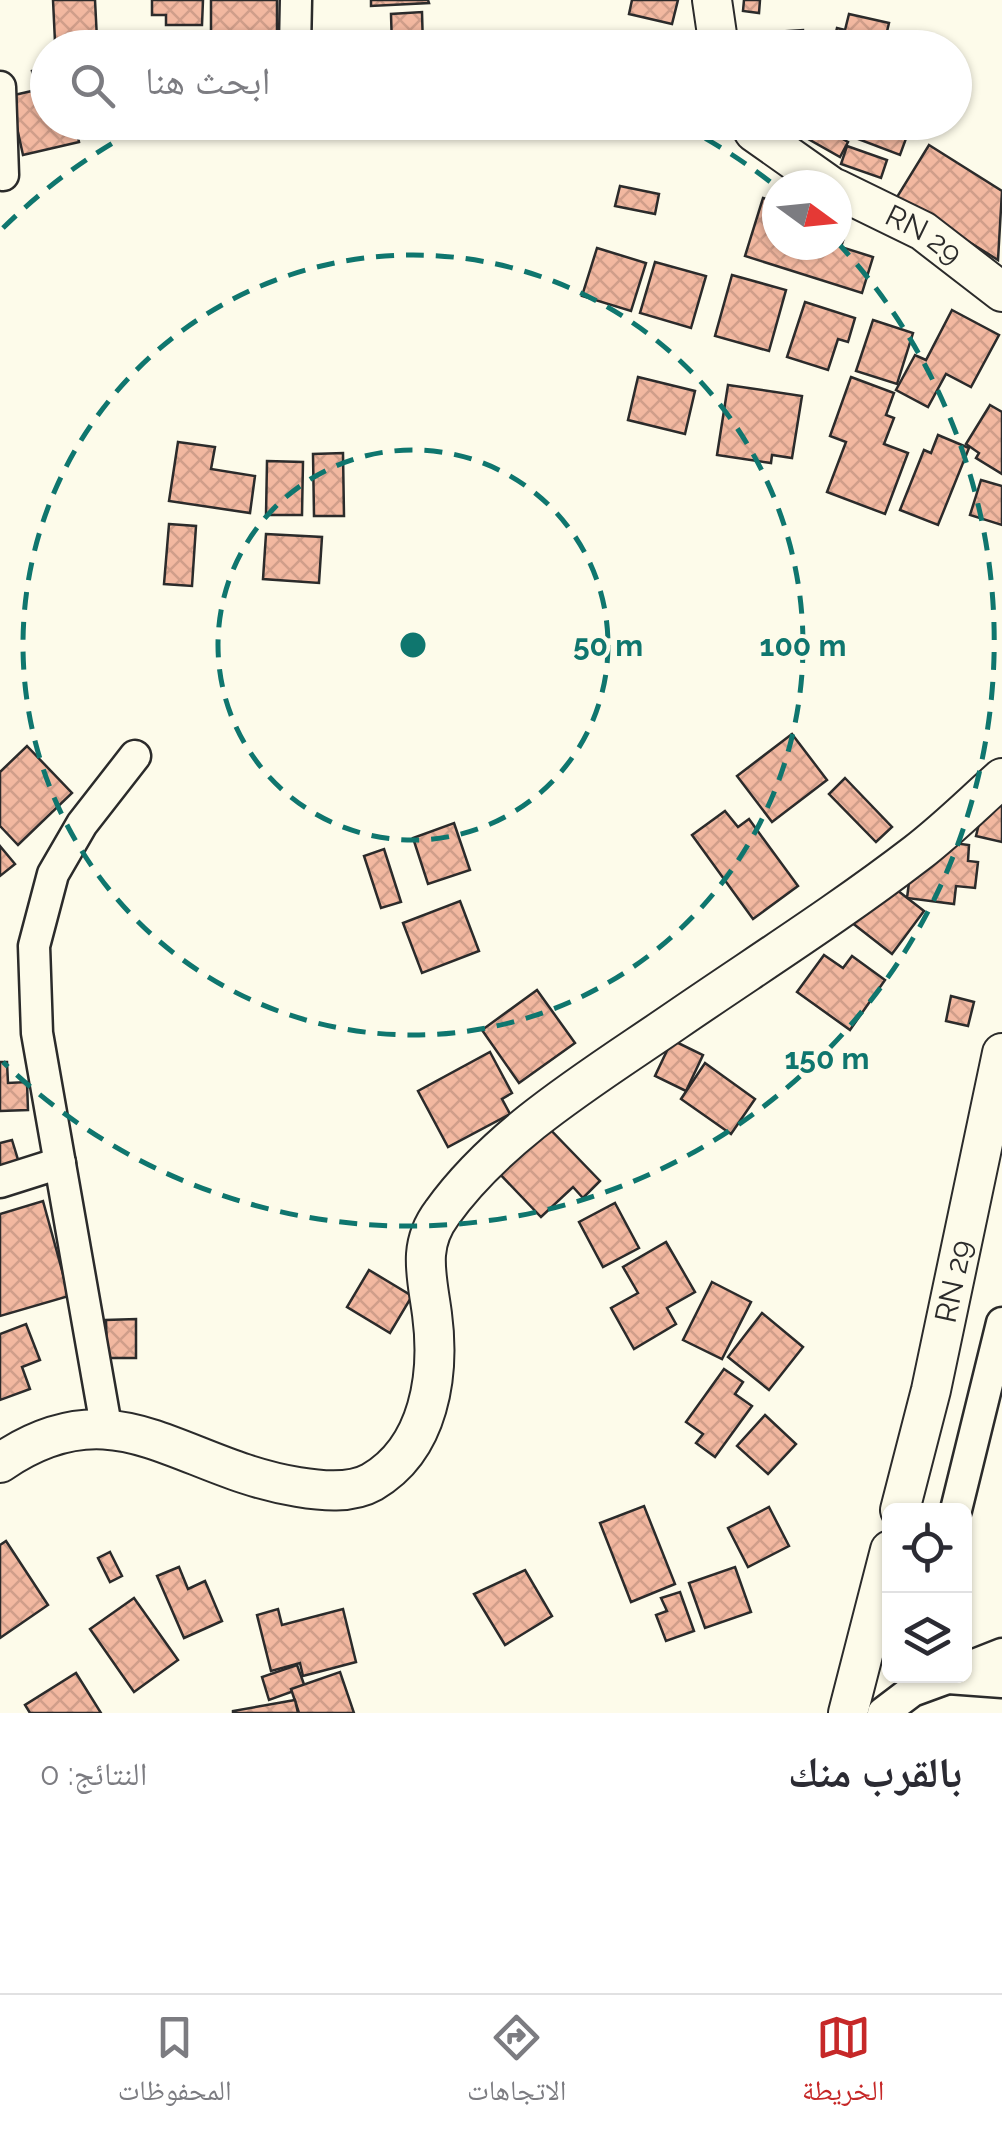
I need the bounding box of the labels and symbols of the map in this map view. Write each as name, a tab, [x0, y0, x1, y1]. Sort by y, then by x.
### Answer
north arrow	[762, 170, 852, 260]
street label: RN 29	[880, 197, 969, 271]
centre of rings	[395, 627, 431, 663]
text: 50 m	[573, 628, 643, 663]
text: 100 m	[760, 628, 846, 663]
text: 150 m	[785, 1041, 870, 1076]
street label: RN 29	[928, 1237, 979, 1326]

